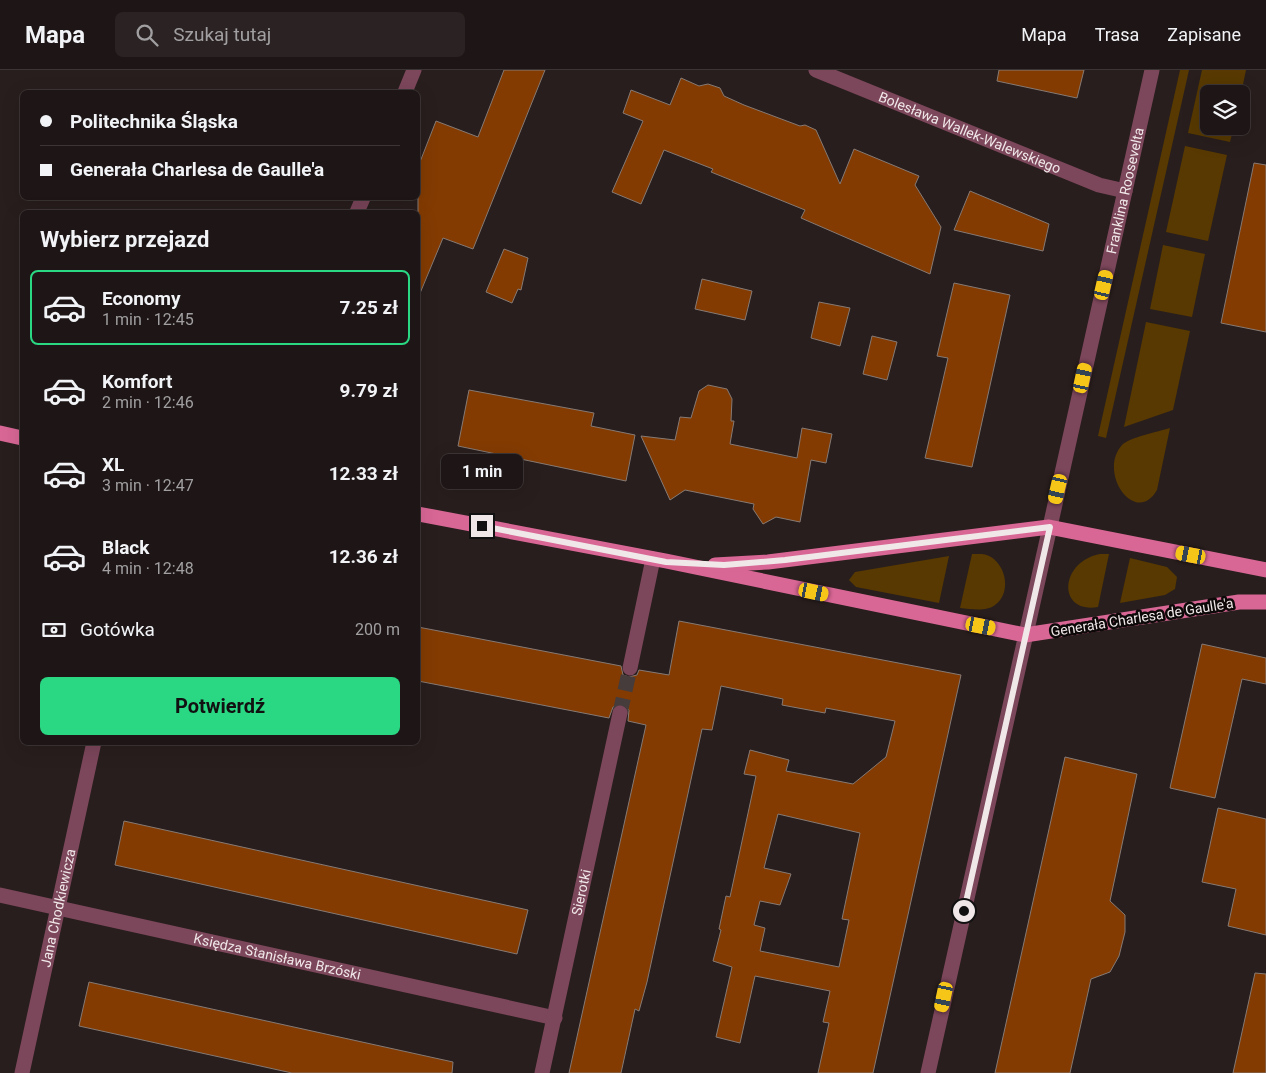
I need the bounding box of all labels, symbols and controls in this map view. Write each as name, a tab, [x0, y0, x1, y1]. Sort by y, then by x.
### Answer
search box	[115, 12, 465, 57]
text: Mapa	[25, 21, 85, 49]
icon: search	[133, 21, 161, 49]
text: Szukaj tutaj	[173, 23, 271, 46]
text: Mapa	[1021, 24, 1067, 45]
text: Trasa	[1095, 24, 1139, 45]
text: Zapisane	[1167, 24, 1241, 45]
map controls	[1200, 85, 1250, 135]
button: layers	[1200, 85, 1250, 135]
street label: Bolesława Wallek-Walewskiego	[876, 88, 1063, 177]
text: Politechnika Śląska	[70, 110, 238, 133]
street label: Franklina Roosevelta	[1103, 126, 1147, 255]
text: Generała Charlesa de Gaulle'a	[70, 158, 324, 181]
text: Wybierz przejazd	[40, 227, 209, 252]
car	[1093, 269, 1114, 301]
icon: car	[42, 285, 87, 330]
text: Economy	[102, 287, 181, 310]
text: 7.25 zł	[340, 296, 398, 319]
text: 1 min · 12:45	[102, 310, 194, 329]
car	[1072, 362, 1093, 394]
icon: car	[42, 368, 87, 413]
text: Komfort	[102, 370, 172, 393]
text: 9.79 zł	[340, 379, 398, 402]
text: 2 min · 12:46	[102, 393, 194, 412]
icon: car	[42, 451, 87, 496]
text: XL	[102, 453, 124, 476]
callout: 1 min	[441, 454, 523, 488]
text: 12.33 zł	[329, 462, 398, 485]
text: 1 min	[462, 462, 502, 481]
car	[1047, 473, 1068, 505]
text: 3 min · 12:47	[102, 476, 194, 495]
route end	[471, 515, 493, 537]
icon: car	[42, 534, 87, 579]
text: Black	[102, 536, 149, 559]
text: 12.36 zł	[329, 545, 398, 568]
car	[1174, 545, 1207, 565]
text: 4 min · 12:48	[102, 559, 194, 578]
car	[797, 582, 830, 602]
street label: Generała Charlesa de Gaulle'a	[1049, 595, 1235, 639]
icon: cash	[40, 616, 68, 644]
car	[964, 616, 997, 636]
text: Gotówka	[80, 618, 155, 641]
text: 200 m	[355, 620, 400, 639]
button: Potwierdź	[40, 677, 400, 735]
street label: Jana Chodkiewicza	[37, 847, 79, 969]
street label: Sierotki	[568, 868, 594, 917]
route start	[953, 900, 975, 922]
street label: Księdza Stanisława Brzóski	[192, 930, 362, 983]
car	[933, 981, 954, 1013]

